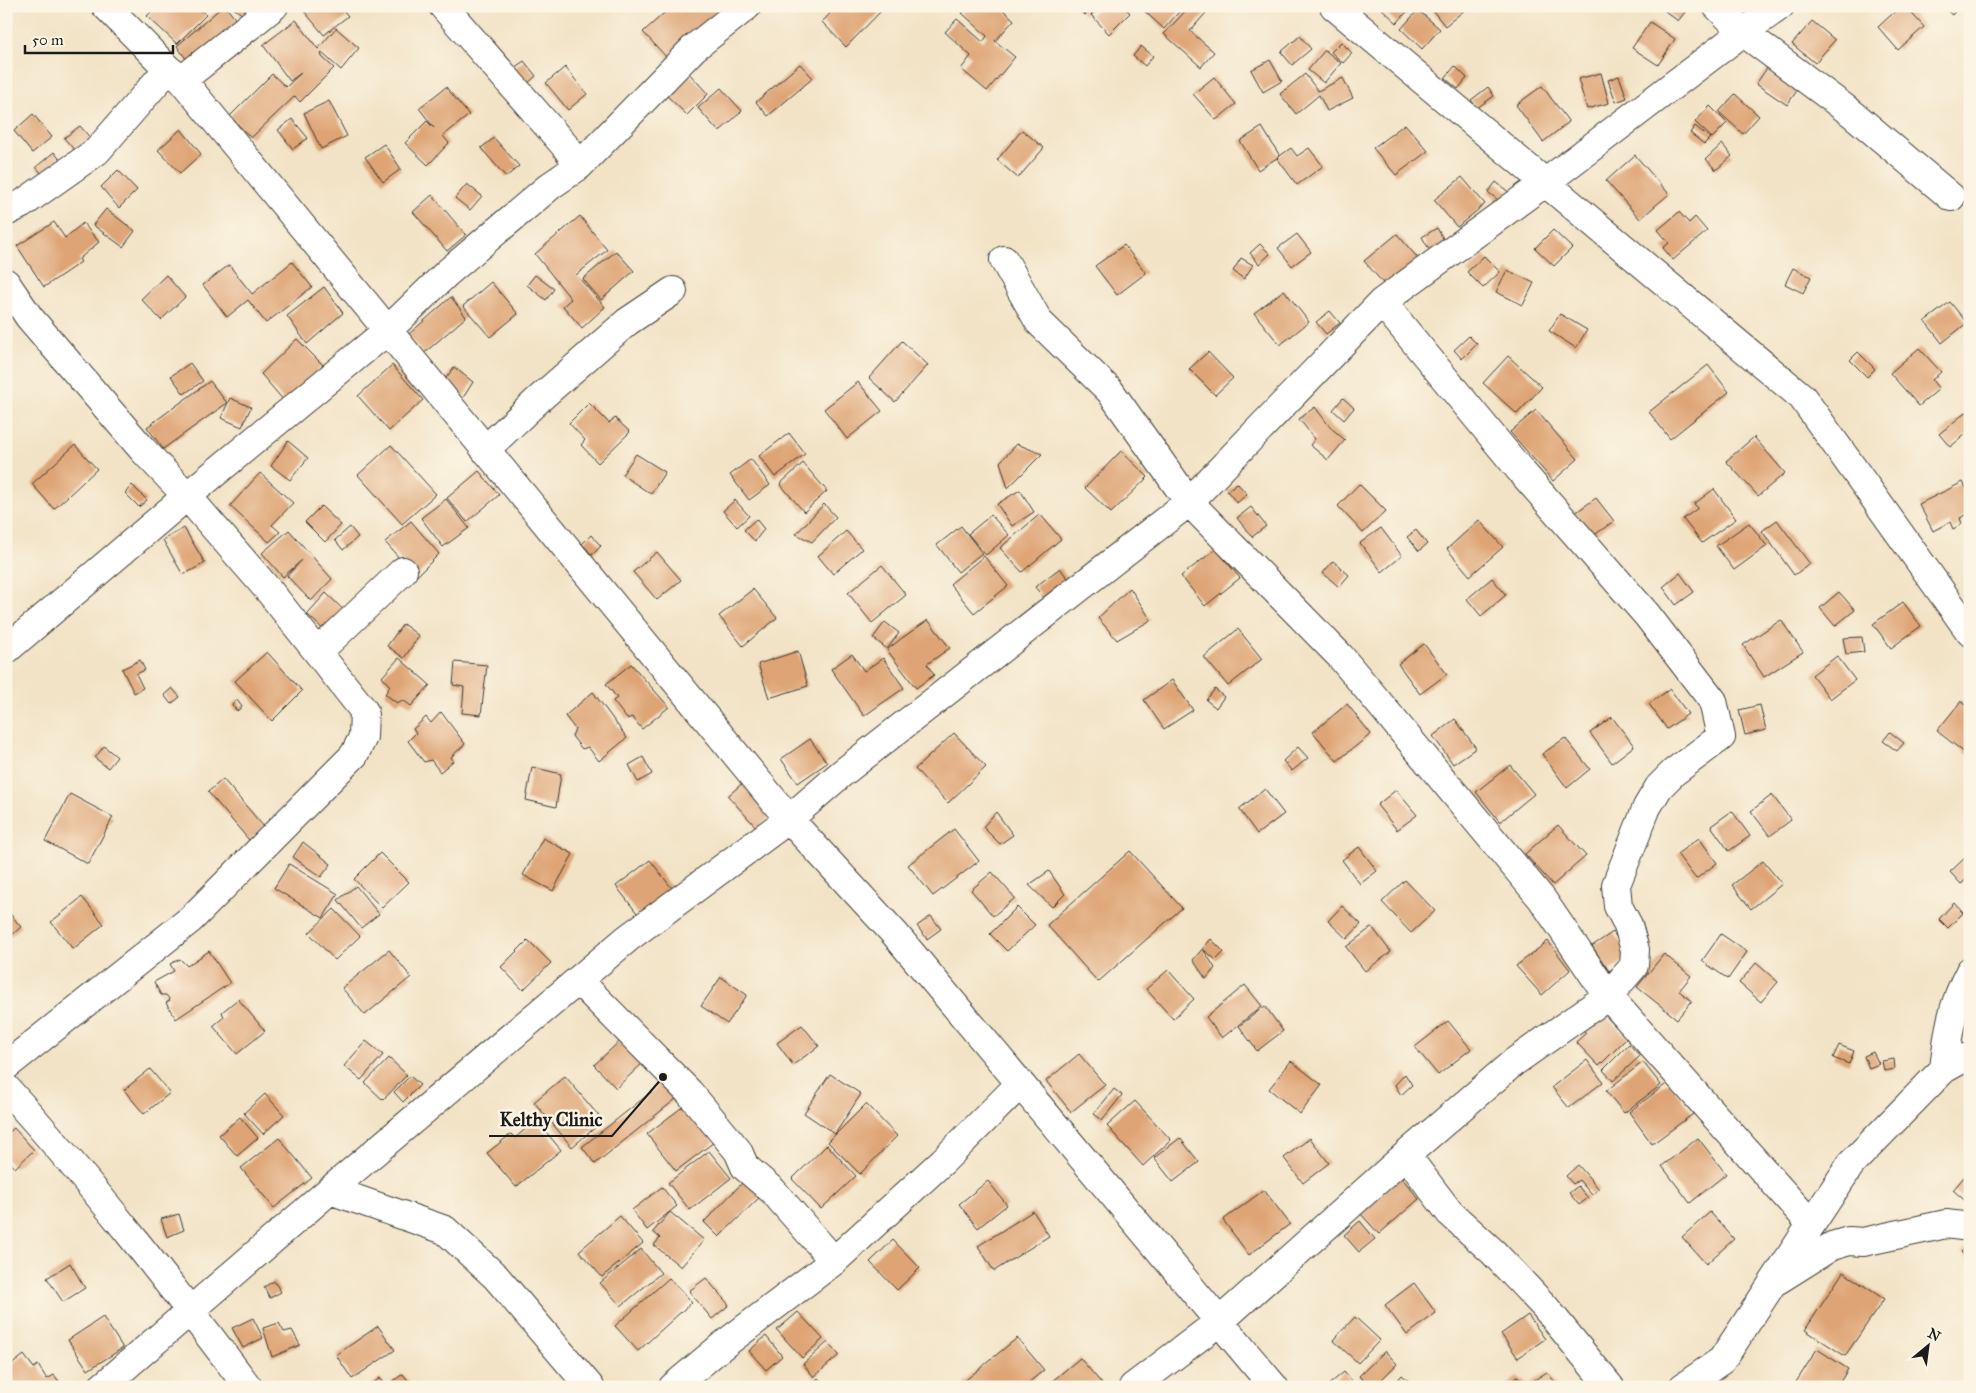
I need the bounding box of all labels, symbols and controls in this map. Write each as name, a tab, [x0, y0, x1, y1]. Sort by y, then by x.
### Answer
scale bar	[25, 22, 172, 54]
text: 50 m	[32, 31, 64, 49]
callout: Kelthy Clinic	[489, 1102, 612, 1136]
text: Kelthy Clinic	[500, 1108, 602, 1132]
north arrow	[1904, 1320, 1954, 1370]
text: N	[1925, 1325, 1943, 1345]

